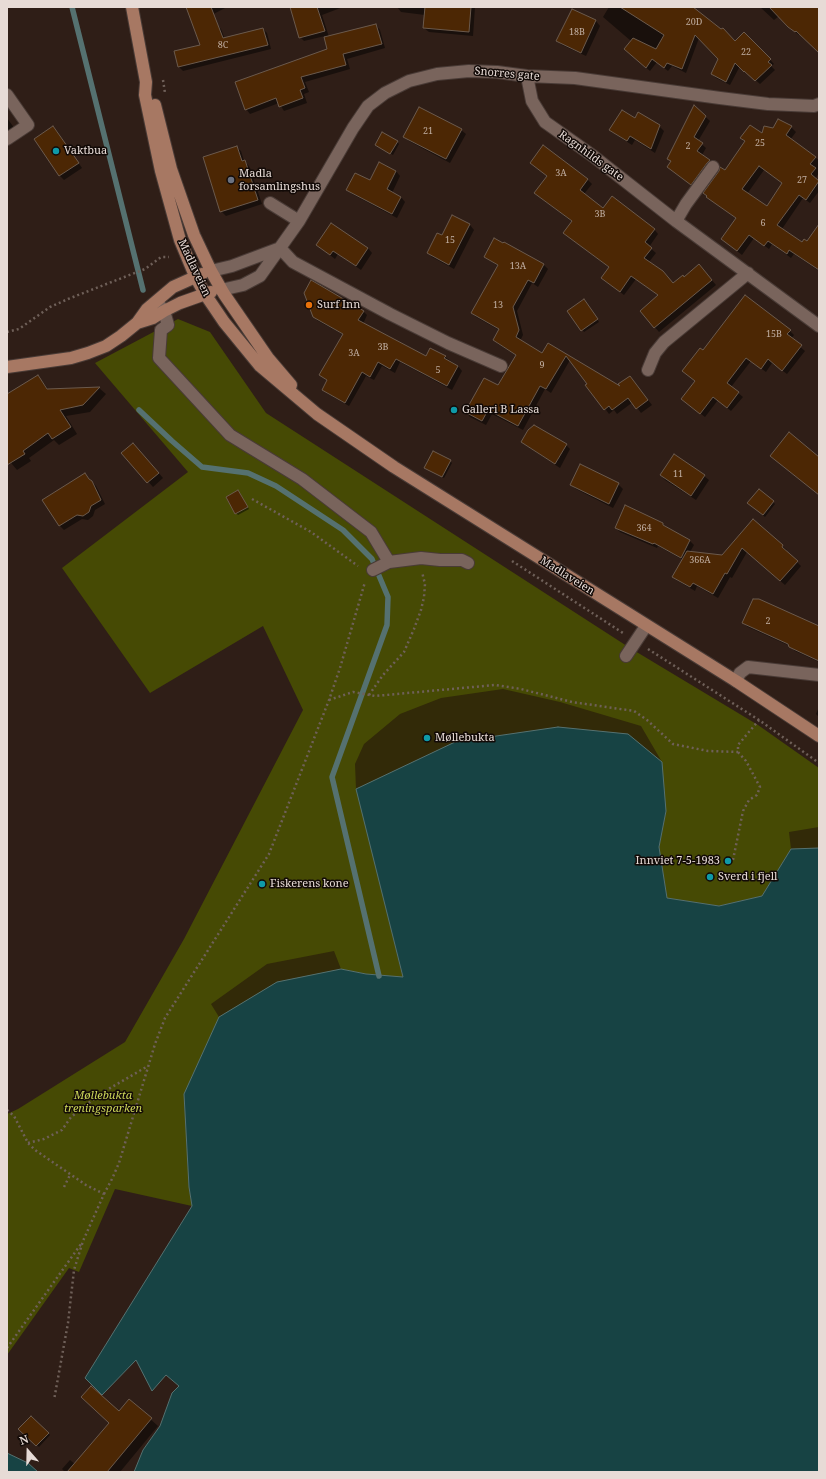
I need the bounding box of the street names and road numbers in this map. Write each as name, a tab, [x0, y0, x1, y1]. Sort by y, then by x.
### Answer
street label: Snorres gate	[474, 65, 540, 83]
street label: Ragnhilds gate	[556, 128, 626, 184]
street label: Madlaveien	[175, 237, 213, 299]
street label: Madlaveien	[537, 554, 597, 598]

